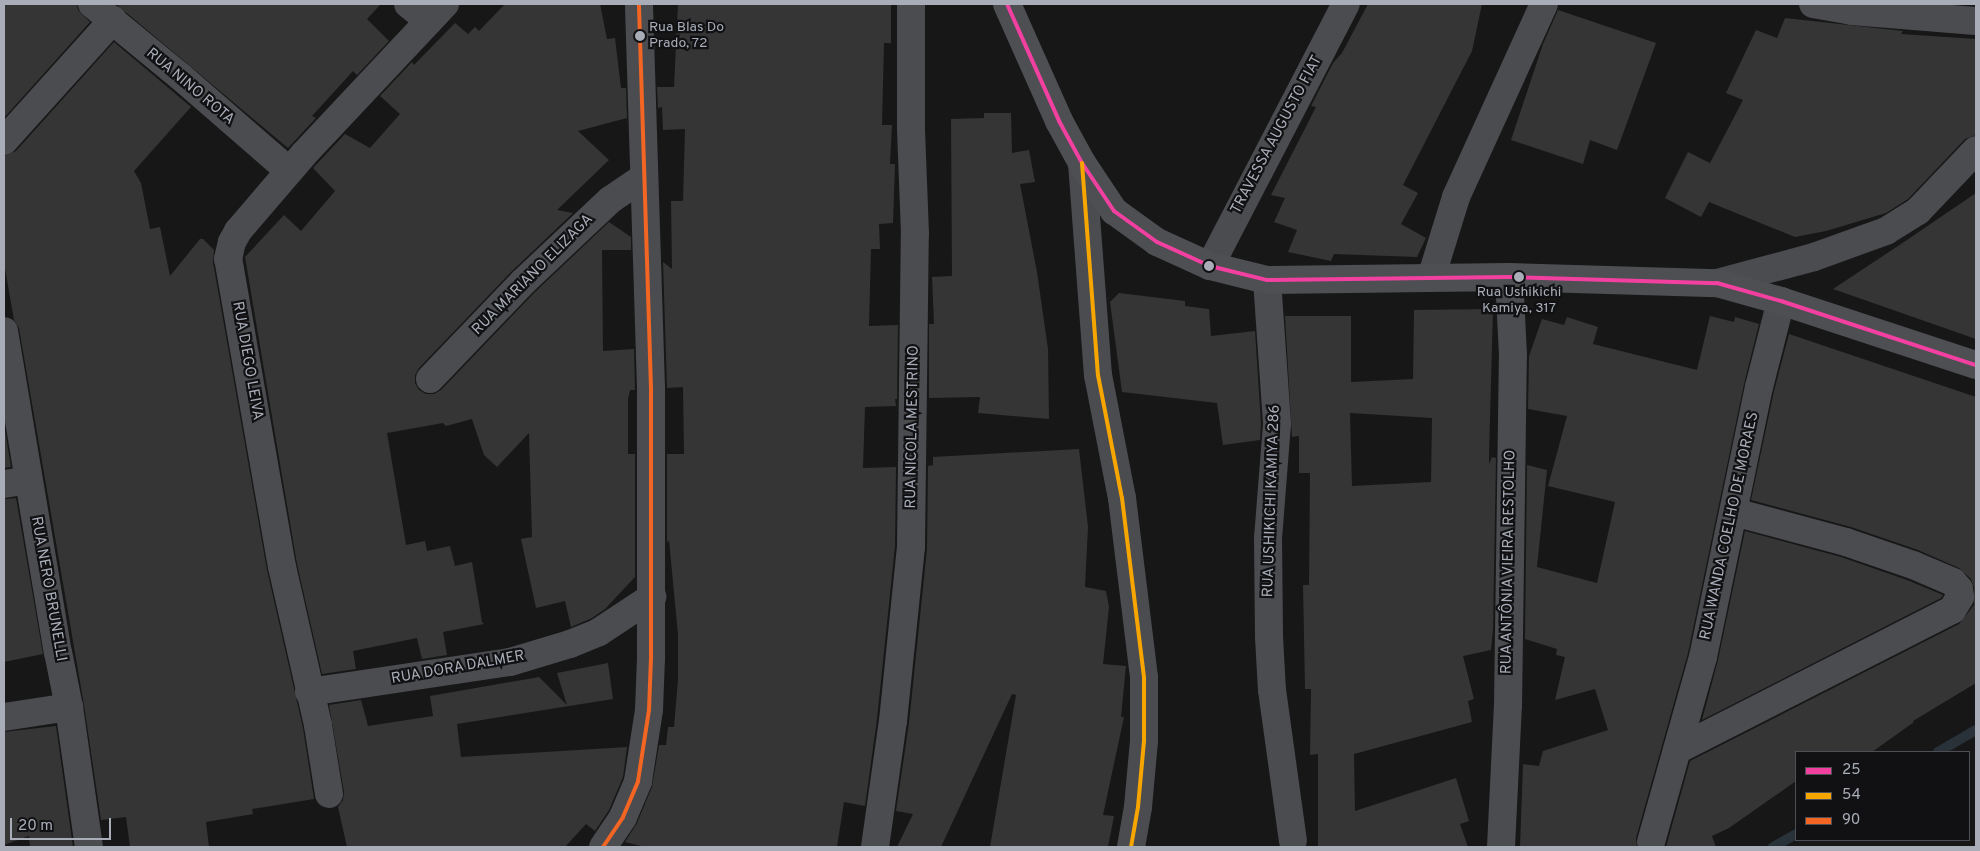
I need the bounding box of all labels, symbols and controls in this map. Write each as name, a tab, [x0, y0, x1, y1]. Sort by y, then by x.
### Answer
place label: Rua Blas Do Prado, 72	[649, 20, 724, 52]
marker: Rua Blas Do Prado, 72	[635, 31, 645, 41]
street label: RUA NINO ROTA	[142, 45, 238, 129]
street label: TRAVESSA AUGUSTO FIAT	[1227, 52, 1327, 218]
street label: RUA MARIANO ELIZAGA	[469, 211, 597, 339]
unlabelled marker	[1204, 261, 1214, 271]
marker: Rua Ushikichi Kamiya, 317	[1514, 272, 1524, 282]
place label: Rua Ushikichi Kamiya, 317	[1477, 285, 1561, 318]
street label: RUA DIEGO LEIVA	[228, 300, 266, 422]
street label: RUA NICOLA MESTRINO	[903, 345, 923, 509]
street label: RUA USHIKICHI KAMIYA 286	[1260, 404, 1284, 598]
street label: RUA WANDA COELHO DE MORAES	[1697, 410, 1763, 642]
street label: RUA ANTÔNIA VIEIRA RESTOLHO	[1498, 448, 1520, 676]
street label: RUA NERO BRUNELLI	[26, 515, 70, 663]
street label: RUA DORA DALMER	[389, 647, 527, 689]
legend	[1795, 751, 1970, 841]
text: 25	[1842, 761, 1861, 780]
text: 54	[1842, 786, 1861, 805]
scale bar	[12, 808, 114, 840]
text: 90	[1842, 811, 1860, 830]
text: 20 m	[18, 817, 53, 836]

